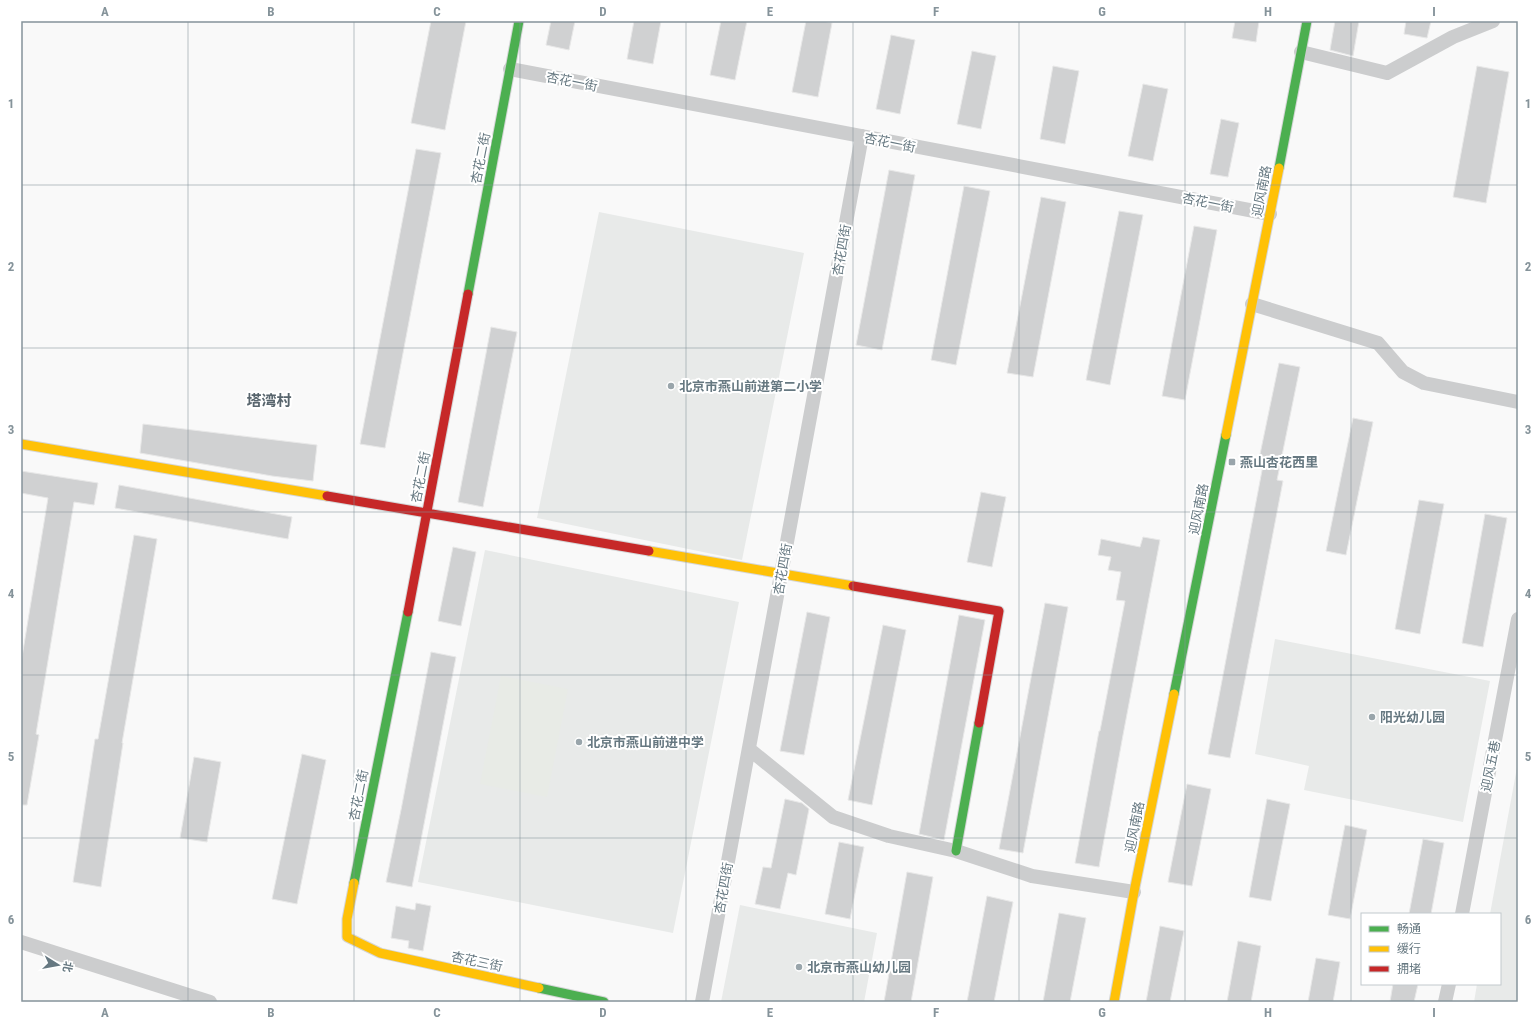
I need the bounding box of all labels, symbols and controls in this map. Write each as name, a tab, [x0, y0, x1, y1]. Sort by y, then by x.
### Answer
text: A	[101, 4, 109, 19]
text: B	[267, 4, 275, 19]
text: C	[433, 4, 441, 19]
text: D	[599, 4, 607, 19]
text: E	[767, 4, 774, 19]
text: F	[933, 4, 939, 19]
text: G	[1098, 4, 1106, 19]
text: H	[1264, 4, 1272, 19]
text: I	[1432, 4, 1436, 19]
street label: 杏花一街	[545, 69, 599, 94]
text: 1	[8, 96, 14, 111]
text: 1	[1525, 96, 1531, 111]
street label: 杏花一街	[863, 130, 917, 155]
street label: 杏花二街	[468, 131, 493, 185]
street label: 迎风南路	[1249, 164, 1274, 218]
street label: 杏花一街	[1181, 190, 1235, 215]
street label: 杏花四街	[830, 223, 853, 277]
text: 2	[8, 259, 15, 274]
text: 2	[1525, 259, 1532, 274]
place label: 北京市燕山前进第二小学	[679, 379, 822, 394]
marker: 北京市燕山前进第二小学	[666, 381, 676, 391]
district label: 塔湾村	[246, 392, 292, 410]
text: 3	[8, 422, 14, 437]
text: 3	[1525, 422, 1531, 437]
street label: 杏花二街	[408, 450, 433, 504]
place label: 燕山杏花西里	[1240, 455, 1318, 470]
marker: 燕山杏花西里	[1227, 457, 1237, 467]
street label: 迎风南路	[1186, 482, 1211, 536]
street label: 杏花四街	[771, 542, 794, 596]
text: 4	[8, 586, 15, 601]
text: 4	[1525, 586, 1532, 601]
place label: 阳光幼儿园	[1380, 710, 1445, 725]
marker: 阳光幼儿园	[1367, 712, 1377, 722]
place label: 北京市燕山前进中学	[587, 735, 704, 750]
marker: 北京市燕山前进中学	[574, 737, 584, 747]
street label: 迎风五巷	[1478, 739, 1503, 793]
text: 5	[8, 749, 15, 764]
text: 5	[1525, 749, 1532, 764]
street label: 杏花二街	[346, 768, 371, 822]
street label: 迎风南路	[1122, 800, 1147, 854]
street label: 杏花四街	[712, 861, 735, 915]
text: 6	[8, 912, 15, 927]
text: 6	[1525, 912, 1532, 927]
legend	[1361, 913, 1501, 985]
text: 畅通	[1397, 922, 1421, 936]
text: 缓行	[1397, 942, 1421, 956]
north arrow	[38, 945, 78, 985]
street label: 杏花三街	[450, 949, 504, 974]
text: 北	[60, 960, 75, 973]
place label: 北京市燕山幼儿园	[807, 960, 911, 975]
marker: 北京市燕山幼儿园	[794, 962, 804, 972]
text: 拥堵	[1397, 962, 1421, 976]
text: A	[101, 1005, 109, 1020]
text: B	[267, 1005, 275, 1020]
text: C	[433, 1005, 441, 1020]
text: D	[599, 1005, 607, 1020]
text: E	[767, 1005, 774, 1020]
text: F	[933, 1005, 939, 1020]
text: G	[1098, 1005, 1106, 1020]
text: H	[1264, 1005, 1272, 1020]
text: I	[1432, 1005, 1436, 1020]

